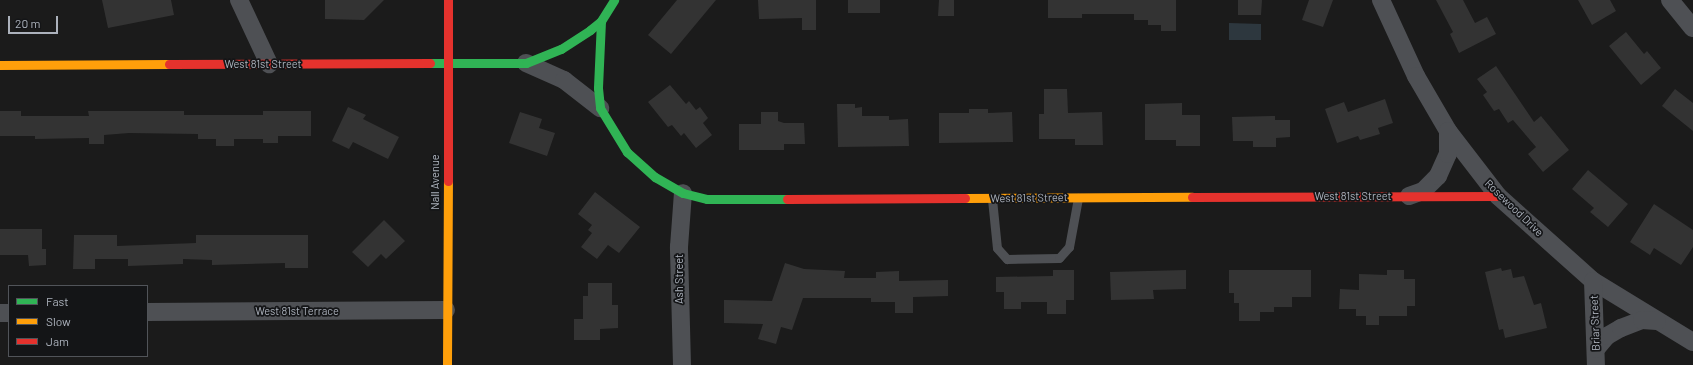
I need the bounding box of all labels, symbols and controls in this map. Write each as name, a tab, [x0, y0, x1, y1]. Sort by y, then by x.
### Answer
scale bar	[10, 8, 60, 34]
text: 20 m	[15, 16, 41, 30]
street label: West 81st Street	[224, 57, 302, 71]
street label: Nall Avenue	[428, 154, 442, 210]
street label: Rosewood Drive	[1482, 177, 1546, 239]
street label: West 81st Street	[1314, 189, 1392, 203]
street label: West 81st Street	[990, 191, 1068, 205]
street label: Ash Street	[672, 254, 686, 304]
legend	[8, 285, 148, 357]
text: Fast	[46, 294, 69, 308]
street label: Briar Street	[1587, 295, 1603, 351]
street label: West 81st Terrace	[255, 304, 339, 318]
text: Slow	[46, 314, 71, 328]
text: Jam	[46, 334, 69, 348]

